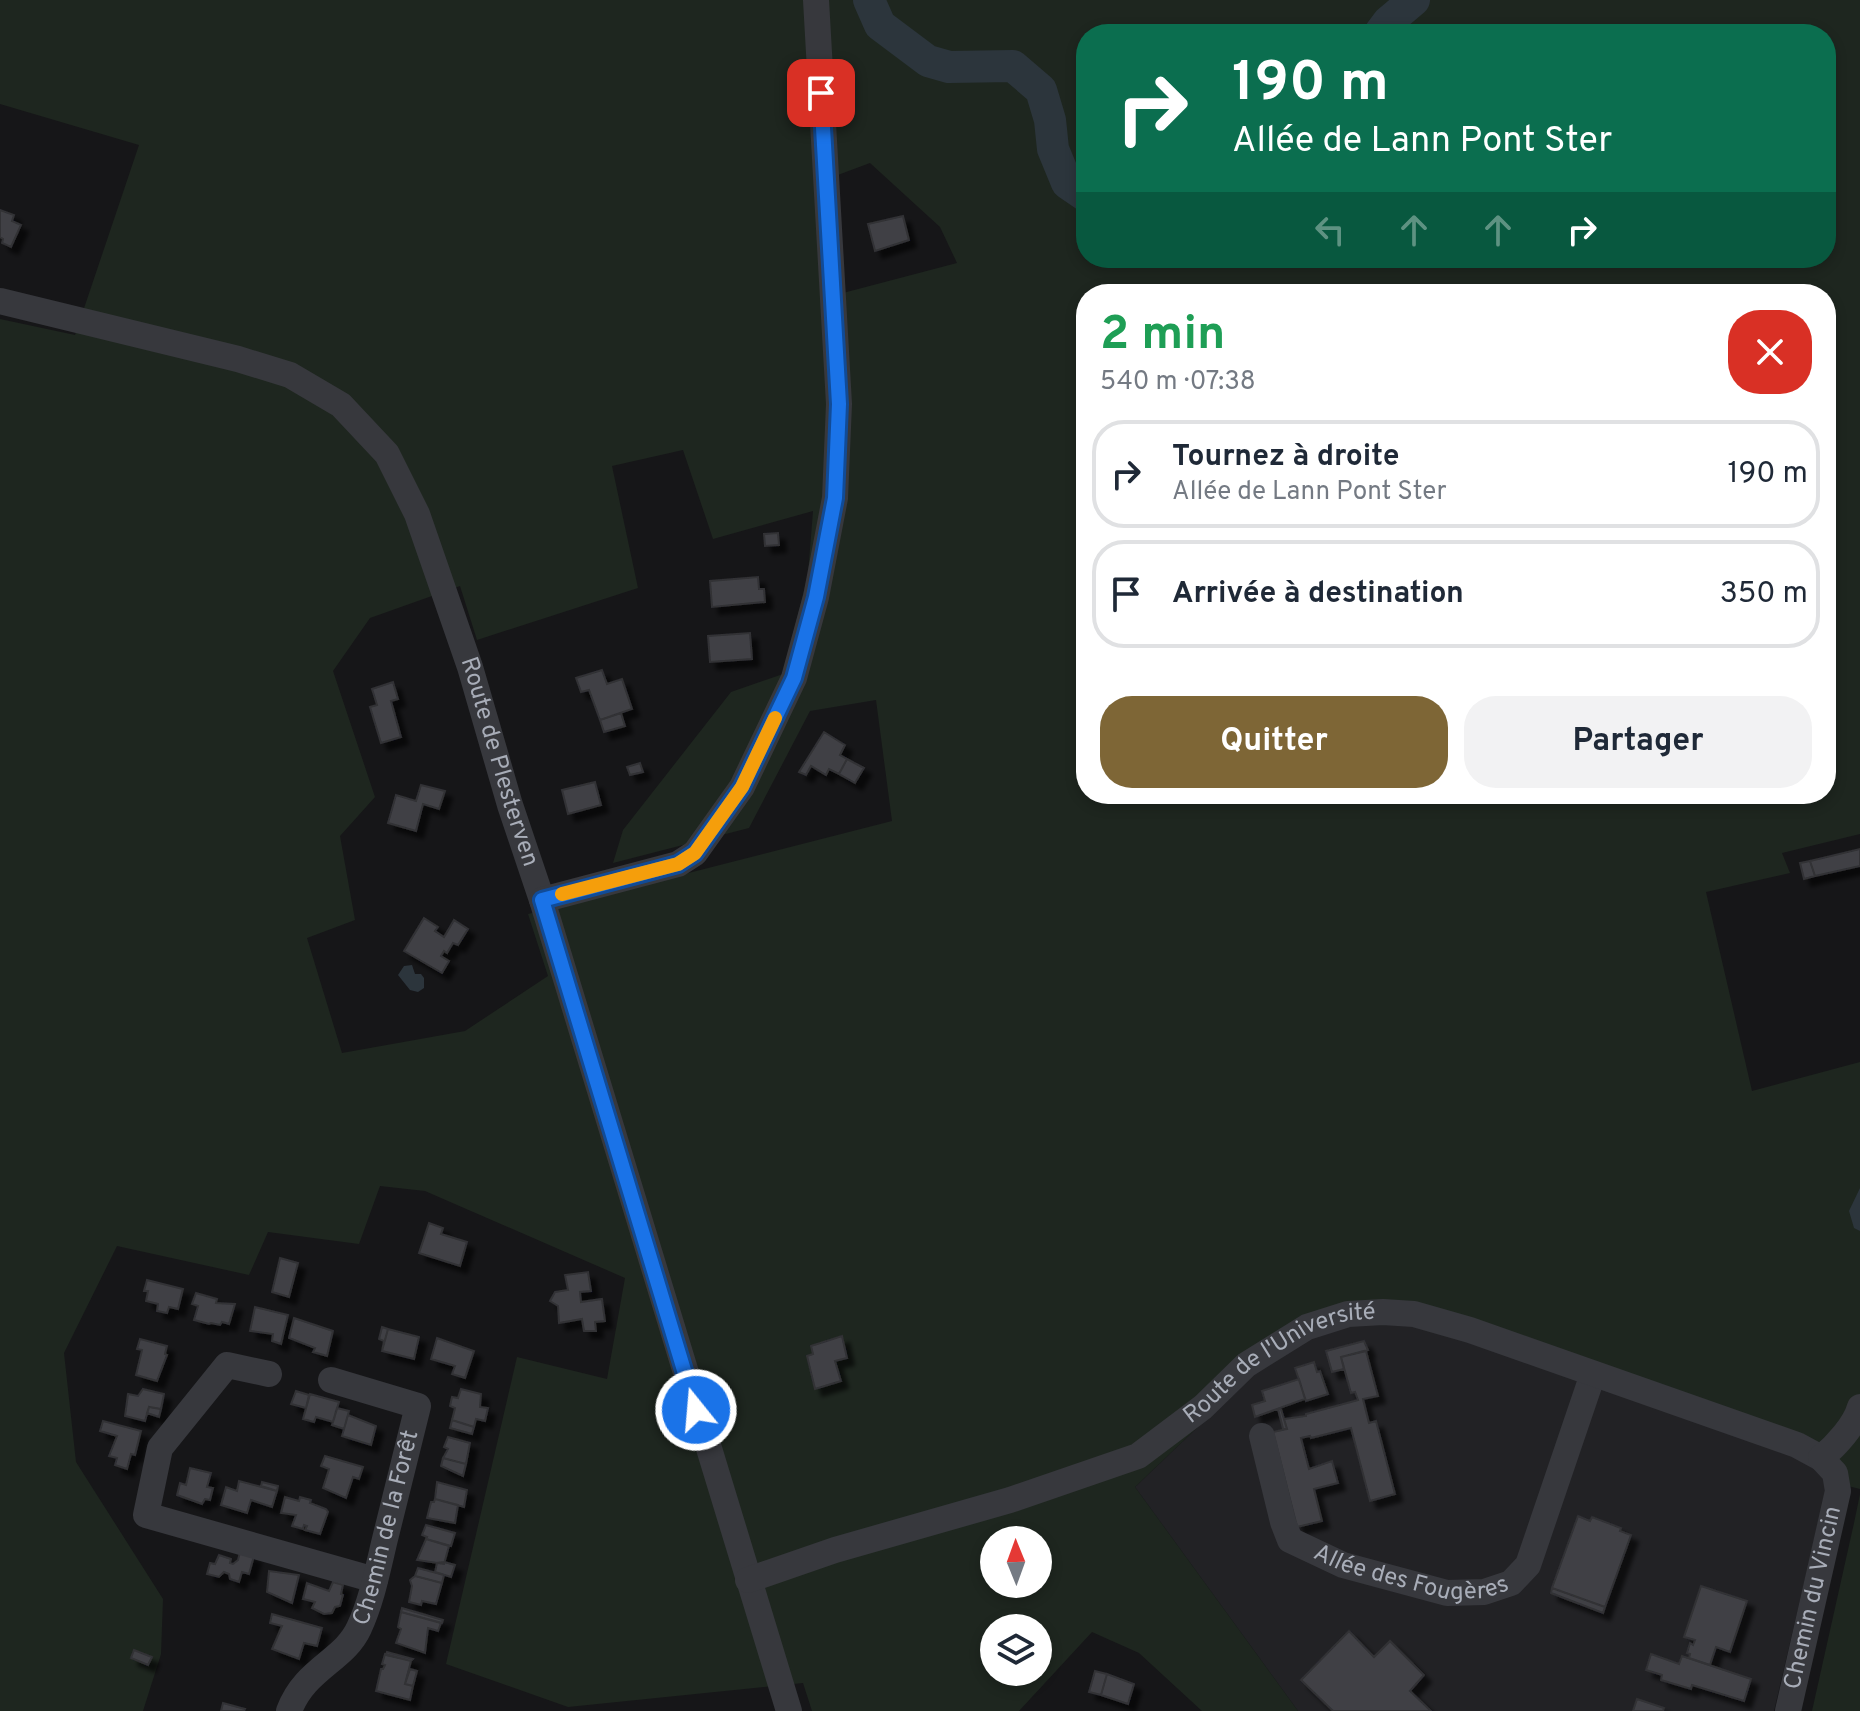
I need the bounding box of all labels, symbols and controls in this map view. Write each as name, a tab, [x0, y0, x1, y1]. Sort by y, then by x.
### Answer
text: 190 m	[1232, 50, 1389, 120]
icon: right	[1100, 56, 1204, 160]
pin	[787, 59, 855, 127]
icon: arrive	[799, 71, 843, 115]
text: Allée de Lann Pont Ster	[1232, 119, 1612, 165]
icon: left	[1308, 208, 1352, 252]
icon: ahead	[1392, 208, 1436, 252]
icon: ahead	[1476, 208, 1520, 252]
icon: right	[1560, 208, 1604, 252]
text: 2 min	[1100, 306, 1225, 366]
button: close	[1728, 310, 1812, 394]
text: 540 m · 07:38	[1100, 366, 1256, 399]
text: Tournez à droite	[1172, 439, 1400, 476]
icon: right	[1104, 452, 1148, 496]
text: 190 m	[1727, 456, 1808, 493]
text: Allée de Lann Pont Ster	[1172, 476, 1447, 509]
icon: arrive	[1104, 572, 1148, 616]
text: Arrivée à destination	[1172, 576, 1464, 613]
text: 350 m	[1720, 576, 1808, 613]
street label: Route de Plesterven	[453, 653, 545, 871]
button: Quitter	[1100, 696, 1448, 788]
button: Partager	[1464, 696, 1812, 788]
street label: Route de l'Université	[1178, 1297, 1377, 1431]
position arrow	[654, 1368, 738, 1452]
street label: Chemin de la Forêt	[347, 1427, 427, 1630]
street label: Chemin du Vincin	[1778, 1503, 1849, 1692]
north arrow	[980, 1526, 1052, 1598]
map controls	[980, 1526, 1052, 1686]
street label: Allée des Fougères	[1309, 1538, 1513, 1608]
button: layers	[980, 1614, 1052, 1686]

